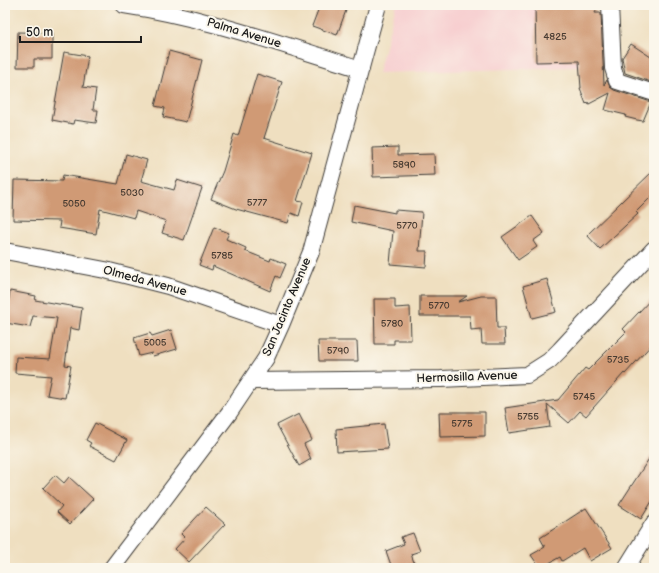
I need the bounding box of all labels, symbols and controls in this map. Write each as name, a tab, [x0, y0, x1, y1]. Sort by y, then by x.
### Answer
street label: Palma Avenue	[205, 15, 283, 51]
scale bar	[20, 18, 141, 44]
text: 50 m	[26, 25, 53, 40]
house number: 4825	[543, 31, 567, 43]
house number: 5890	[392, 159, 416, 171]
house number: 5030	[120, 187, 144, 199]
house number: 5777	[247, 197, 267, 209]
house number: 5050	[62, 198, 86, 210]
house number: 5770	[396, 220, 418, 232]
house number: 5785	[211, 250, 233, 262]
street label: San Jacinto Avenue	[259, 255, 315, 359]
street label: Olmeda Avenue	[102, 263, 188, 299]
house number: 5770	[428, 300, 450, 312]
house number: 5780	[381, 318, 403, 330]
house number: 5005	[143, 337, 167, 349]
house number: 5790	[327, 345, 349, 357]
house number: 5735	[607, 354, 630, 366]
street label: Hermosilla Avenue	[416, 368, 518, 386]
house number: 5745	[573, 391, 595, 403]
house number: 5755	[517, 411, 539, 423]
house number: 5775	[451, 418, 473, 430]

